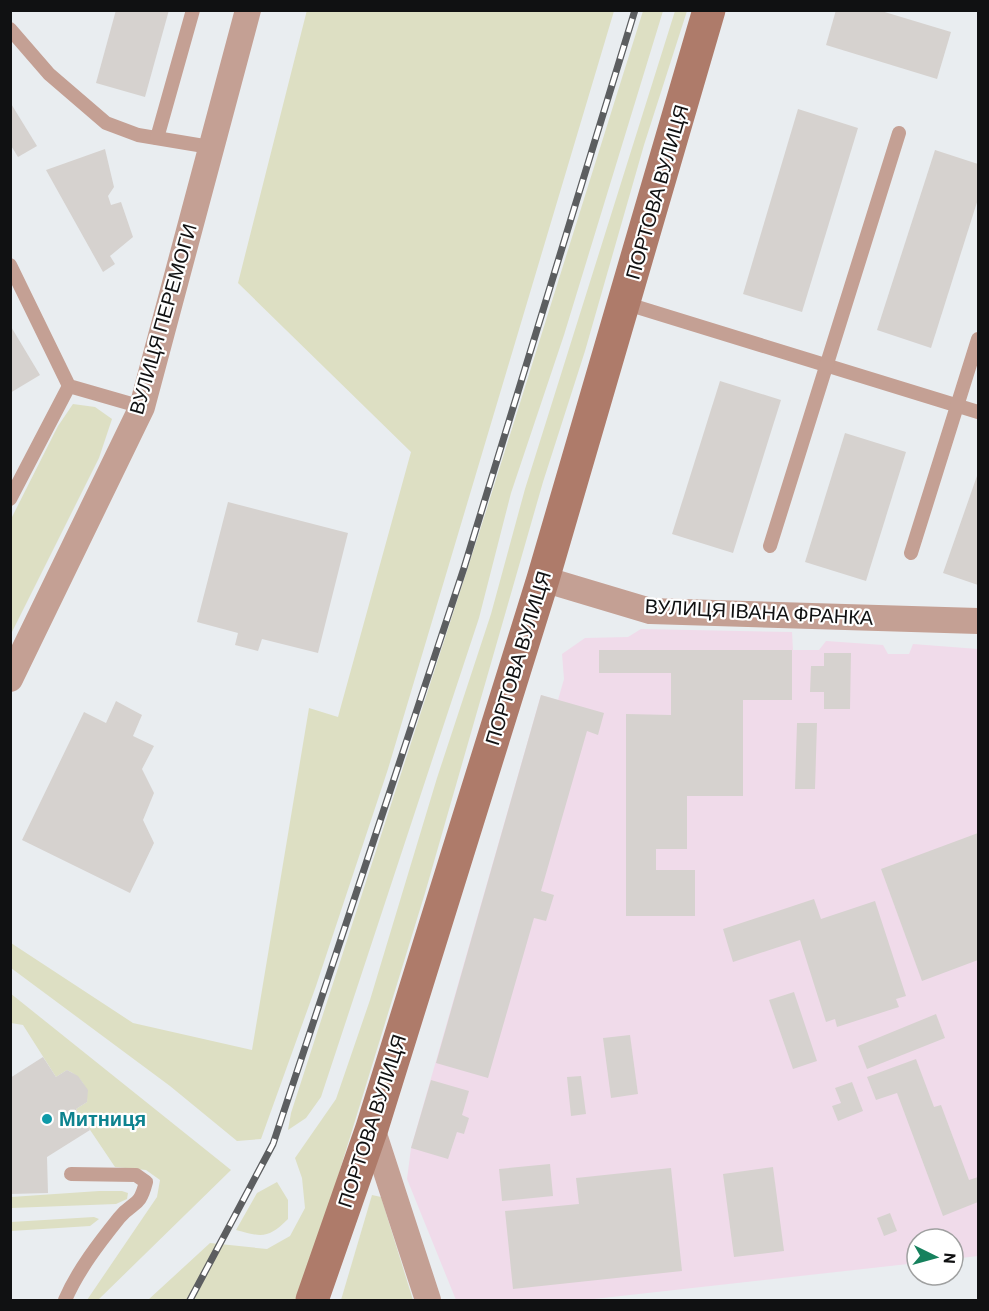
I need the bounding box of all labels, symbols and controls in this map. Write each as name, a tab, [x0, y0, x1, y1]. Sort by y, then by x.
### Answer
street label: ПОРТОВА ВУЛИЦЯ	[620, 102, 692, 282]
street label: ВУЛИЦЯ ПЕРЕМОГИ	[123, 221, 201, 417]
street label: ПОРТОВА ВУЛИЦЯ	[479, 568, 555, 748]
street label: ВУЛИЦЯ ІВАНА ФРАНКА	[644, 593, 875, 629]
street label: ПОРТОВА ВУЛИЦЯ	[332, 1031, 410, 1210]
place label: Митниця	[59, 1106, 146, 1130]
marker: Митниця	[40, 1112, 54, 1126]
north arrow	[905, 1227, 965, 1287]
text: N	[941, 1252, 960, 1264]

